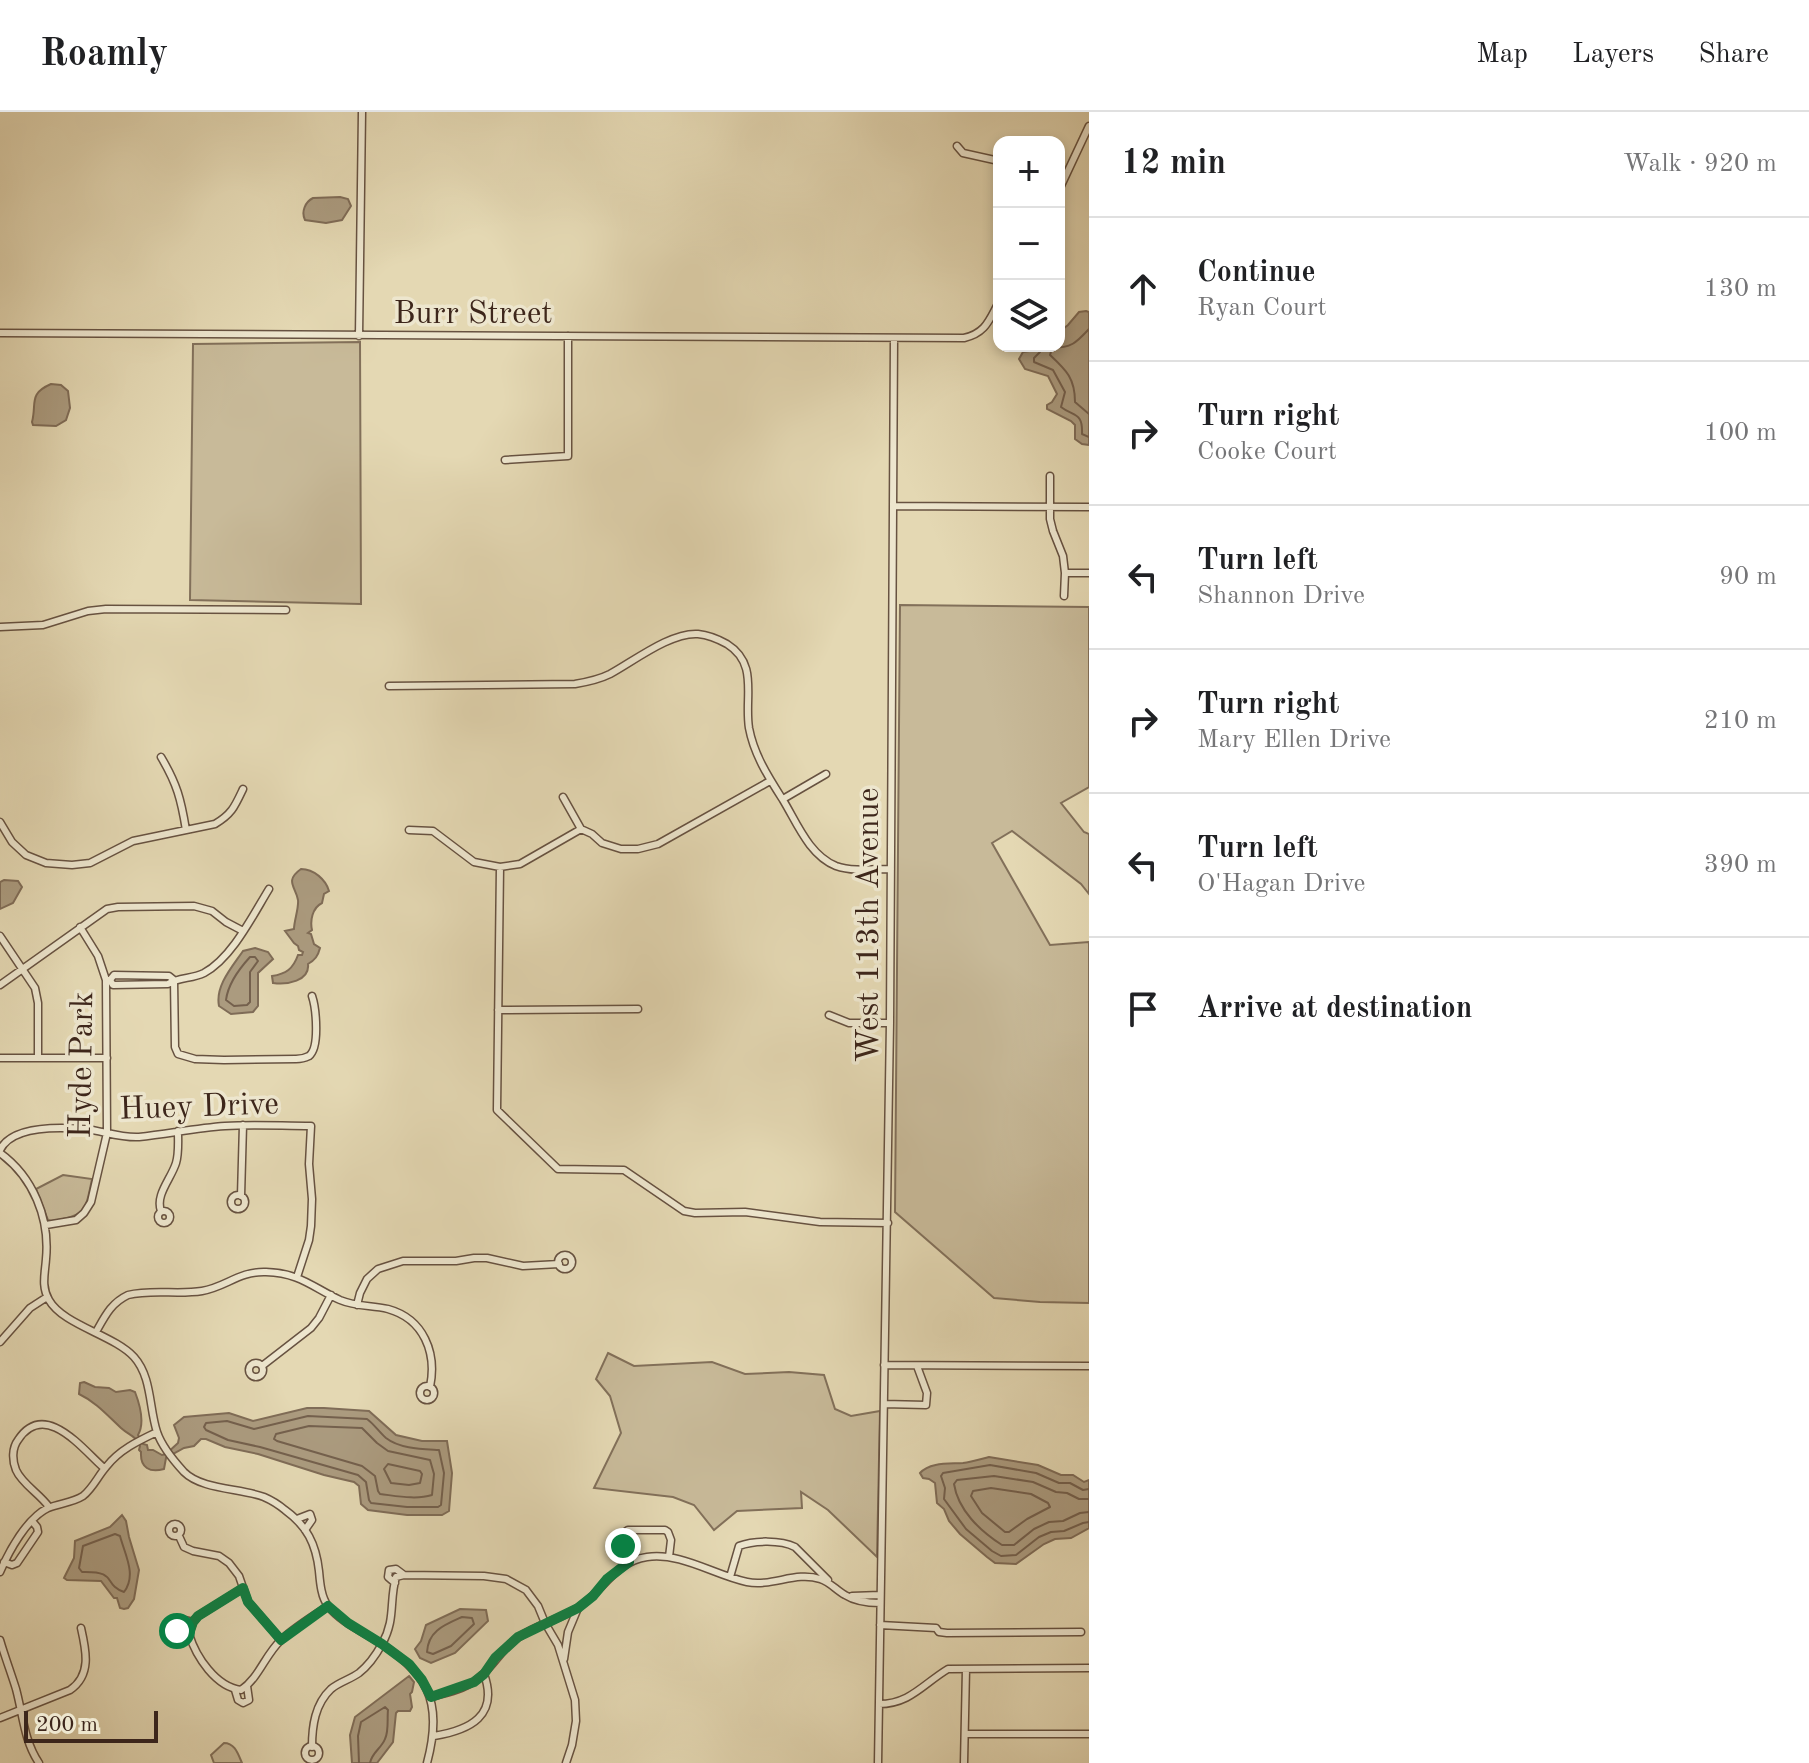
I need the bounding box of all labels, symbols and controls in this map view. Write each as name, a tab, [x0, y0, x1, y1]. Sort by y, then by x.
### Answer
text: Roamly	[40, 36, 168, 74]
text: Map	[1476, 41, 1528, 69]
text: Layers	[1572, 41, 1654, 69]
text: Share	[1698, 41, 1769, 69]
map controls	[993, 136, 1065, 352]
button: +	[993, 136, 1065, 208]
text: 12 min	[1121, 147, 1226, 181]
text: Walk · 920 m	[1623, 151, 1777, 177]
button: −	[993, 208, 1065, 280]
text: Continue	[1197, 258, 1316, 288]
icon: ahead	[1121, 267, 1165, 311]
text: 130 m	[1704, 276, 1777, 302]
button: layers	[993, 280, 1065, 352]
text: Ryan Court	[1197, 295, 1327, 321]
street label: Burr Street	[393, 299, 553, 331]
text: Turn right	[1197, 402, 1339, 432]
icon: right	[1121, 411, 1165, 455]
text: 100 m	[1704, 420, 1777, 446]
text: Cooke Court	[1197, 439, 1337, 465]
text: Turn left	[1197, 546, 1318, 576]
icon: left	[1121, 555, 1165, 599]
text: 90 m	[1719, 564, 1777, 590]
text: Shannon Drive	[1197, 583, 1365, 609]
text: Turn right	[1197, 690, 1339, 720]
icon: right	[1121, 699, 1165, 743]
text: 210 m	[1704, 708, 1777, 734]
text: Mary Ellen Drive	[1197, 727, 1391, 753]
street label: West 113th Avenue	[854, 788, 886, 1062]
text: Turn left	[1197, 834, 1318, 864]
icon: left	[1121, 843, 1165, 887]
text: 390 m	[1704, 852, 1777, 878]
text: O'Hagan Drive	[1197, 871, 1365, 897]
icon: arrive	[1121, 987, 1165, 1031]
street label: Hyde Park	[66, 991, 100, 1139]
text: Arrive at destination	[1197, 994, 1472, 1024]
street label: Huey Drive	[119, 1089, 280, 1127]
route end	[605, 1528, 641, 1564]
route start	[159, 1613, 195, 1649]
scale bar	[24, 1707, 158, 1743]
text: 200 m	[36, 1714, 98, 1736]

